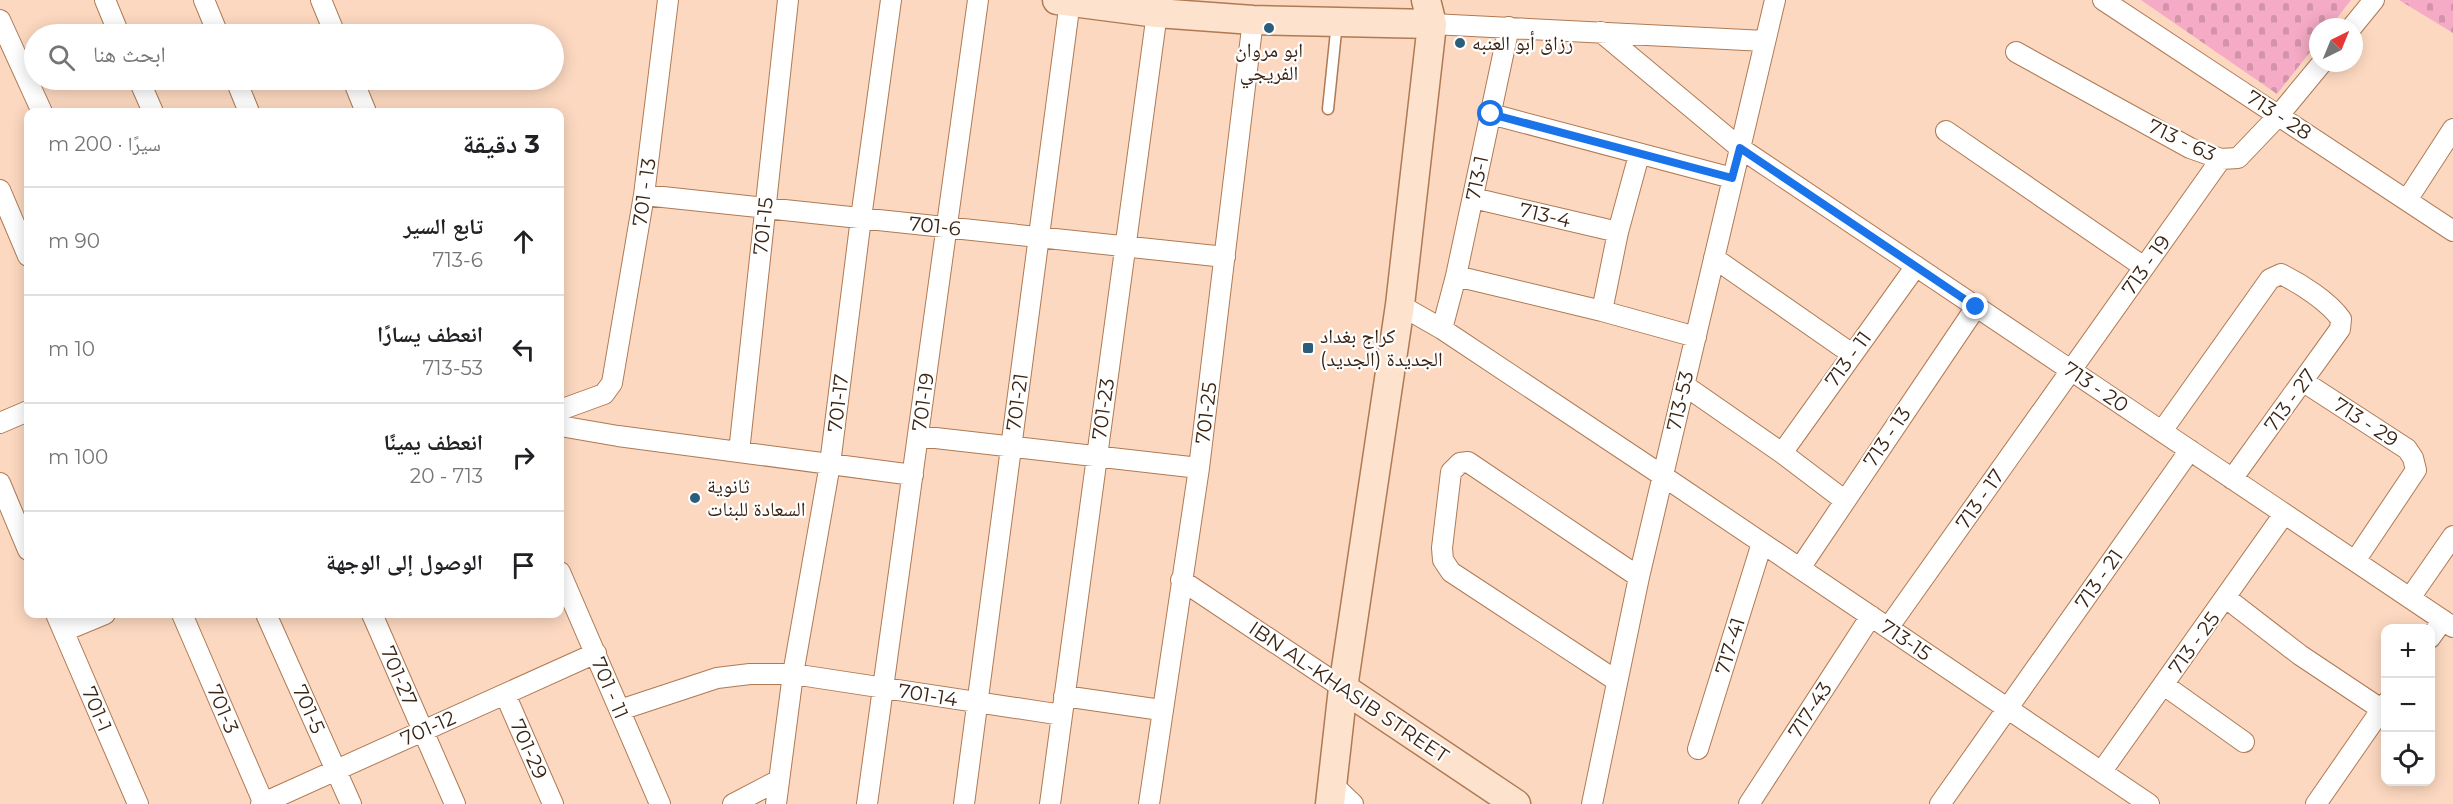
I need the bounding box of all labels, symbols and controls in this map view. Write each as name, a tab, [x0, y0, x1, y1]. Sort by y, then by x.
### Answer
north arrow	[2309, 18, 2363, 72]
marker: ابو مروان الفريجي	[1262, 21, 1276, 35]
search box	[24, 24, 564, 90]
place label: رزاق أبو العنبه	[1472, 31, 1573, 55]
marker: رزاق أبو العنبه	[1453, 36, 1467, 50]
place label: ابو مروان الفريجي	[1235, 38, 1303, 89]
icon: search	[45, 41, 78, 74]
text: ابحث هنا	[93, 41, 166, 68]
street label: 713 - 28	[2242, 85, 2316, 145]
route start	[1477, 100, 1503, 126]
street label: 713 - 63	[2144, 114, 2220, 166]
text: 3 دقيقة	[463, 128, 540, 160]
text: سيرًا · 200 m	[48, 132, 161, 156]
street label: 713-1	[1461, 153, 1493, 203]
street label: 701 - 13	[627, 156, 661, 228]
street label: 701-15	[748, 196, 778, 256]
street label: 713-4	[1517, 198, 1573, 232]
street label: 701-6	[908, 211, 962, 241]
text: تابع السير	[403, 213, 483, 240]
icon: ahead	[507, 225, 540, 258]
text: 90 m	[48, 229, 100, 253]
street label: 713 - 19	[2117, 230, 2175, 300]
text: 713-6	[433, 248, 483, 272]
route end	[1962, 293, 1988, 319]
text: انعطف يسارًا	[377, 321, 483, 348]
place label: كراج بغداد الجديدة (الجديد)	[1320, 324, 1443, 371]
street label: 713 - 11	[1820, 326, 1876, 392]
icon: left	[507, 333, 540, 366]
text: 10 m	[48, 337, 95, 361]
marker: كراج بغداد الجديدة (الجديد)	[1301, 341, 1315, 355]
text: 713-53	[422, 356, 483, 380]
street label: 713 - 20	[2059, 357, 2133, 417]
street label: 713 - 27	[2259, 364, 2321, 436]
street label: 713-53	[1661, 369, 1699, 433]
street label: 701-19	[907, 371, 939, 433]
street label: 701-21	[1001, 372, 1033, 432]
street label: 701-17	[823, 373, 853, 433]
street label: 701-23	[1087, 377, 1119, 441]
street label: 701-25	[1190, 381, 1222, 445]
street label: 713 - 29	[2329, 392, 2403, 452]
street label: 713 - 13	[1858, 402, 1916, 472]
text: انعطف يمينًا	[383, 429, 483, 456]
icon: right	[507, 441, 540, 474]
text: 100 m	[48, 445, 108, 469]
text: 713 - 20	[410, 464, 483, 488]
street label: 713 - 17	[1951, 464, 2009, 534]
place label: ثانوية السعادة للبنات	[707, 474, 806, 521]
marker: ثانوية السعادة للبنات	[688, 491, 702, 505]
street label: 713 - 21	[2070, 545, 2128, 613]
text: الوصول إلى الوجهة	[326, 549, 483, 576]
icon: arrive	[507, 549, 540, 582]
street label: 713 - 25	[2163, 607, 2225, 679]
street label: 713-15	[1876, 614, 1936, 666]
street label: 717-41	[1710, 615, 1750, 677]
street label: IBN AL-KHASIB STREET	[1245, 616, 1454, 768]
map controls	[2381, 624, 2435, 786]
button: +	[2381, 624, 2435, 678]
street label: 701-27	[376, 643, 422, 709]
street label: 701 - 11	[586, 654, 634, 722]
street label: 717-43	[1783, 677, 1837, 743]
street label: 701-14	[897, 678, 959, 712]
button: −	[2381, 678, 2435, 732]
street label: 701-3	[202, 681, 244, 737]
street label: 701-5	[288, 681, 330, 737]
street label: 701-1	[77, 683, 117, 735]
street label: 701-12	[397, 705, 459, 751]
street label: 701-29	[505, 715, 553, 783]
button: locate	[2381, 732, 2435, 786]

